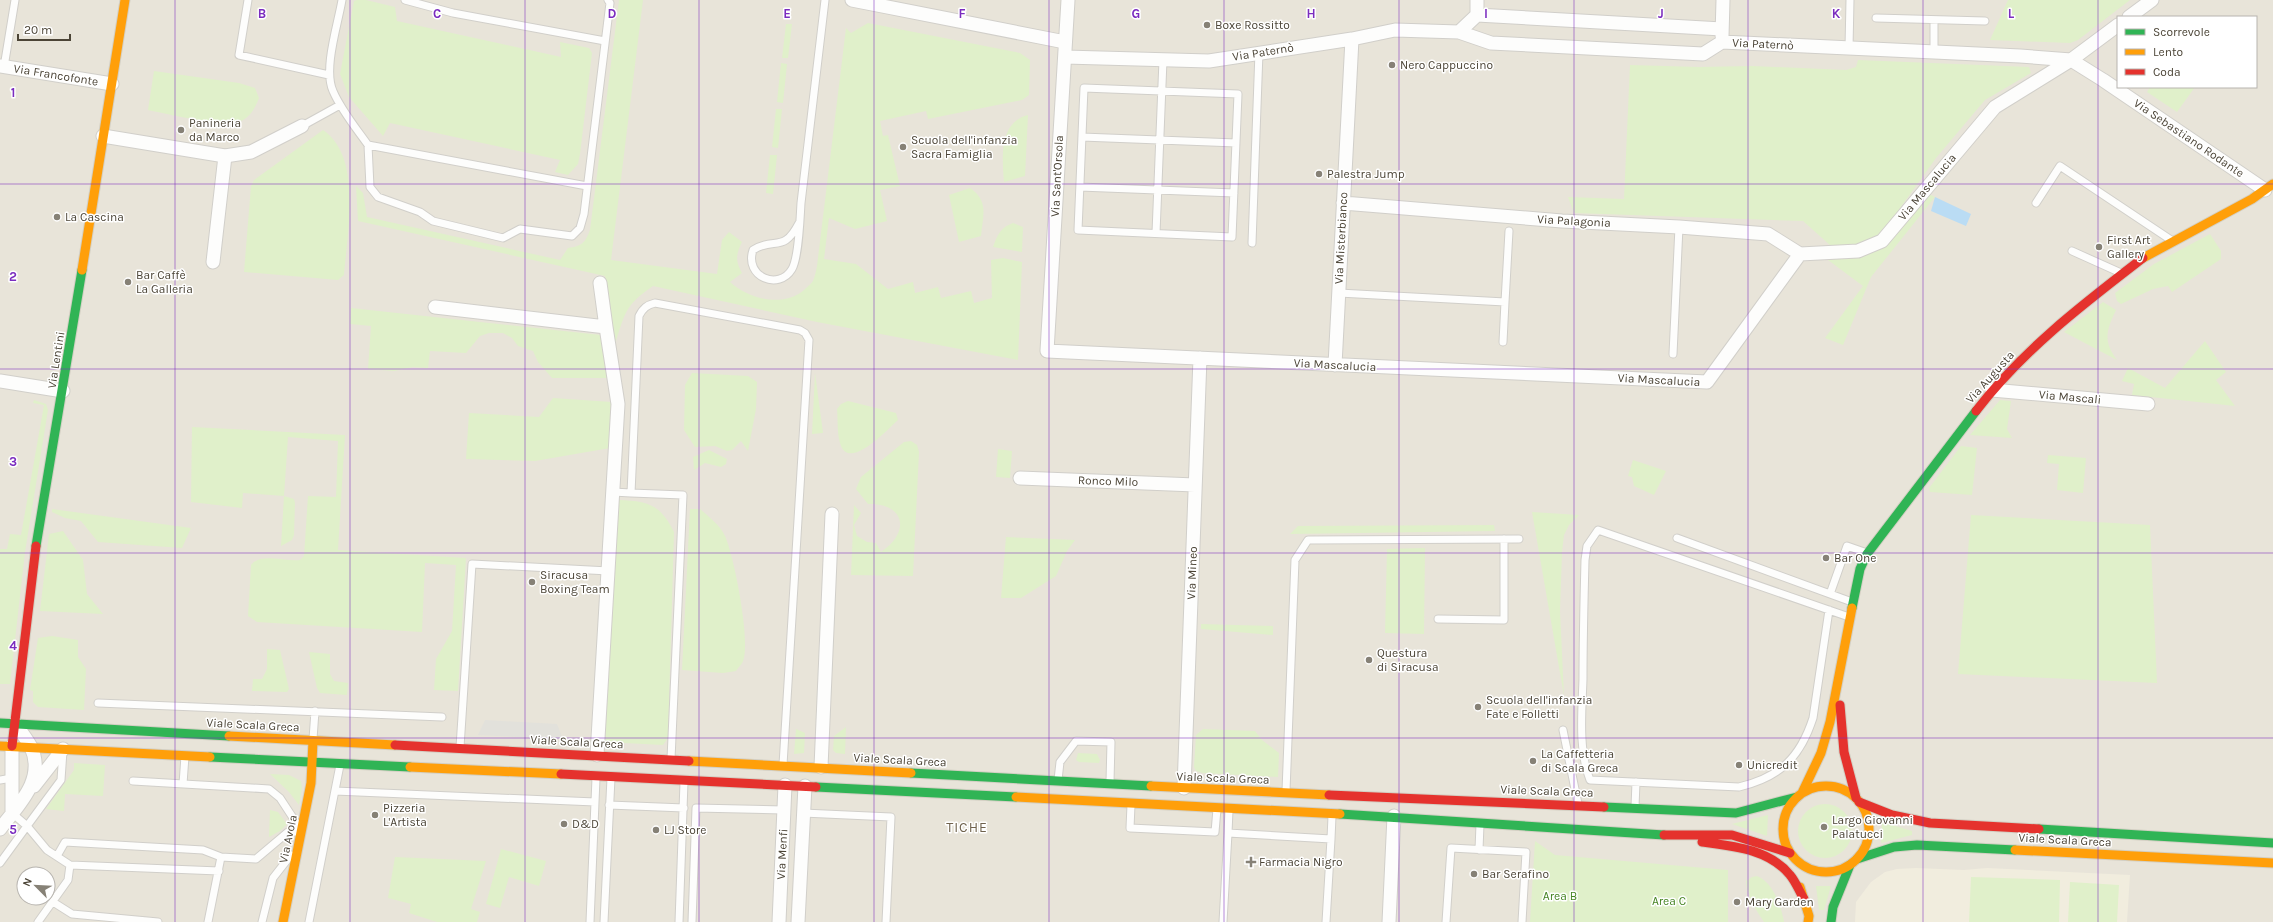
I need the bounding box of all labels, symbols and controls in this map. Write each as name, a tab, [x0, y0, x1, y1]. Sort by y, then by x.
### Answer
text: B	[258, 6, 266, 21]
text: C	[433, 6, 441, 21]
text: D	[608, 6, 617, 21]
text: E	[783, 6, 791, 21]
text: F	[958, 6, 966, 21]
text: G	[1132, 6, 1140, 21]
text: H	[1306, 6, 1316, 21]
text: I	[1484, 6, 1488, 21]
text: J	[1658, 6, 1664, 21]
text: K	[1832, 6, 1841, 21]
text: L	[2008, 6, 2015, 21]
scale bar	[18, 16, 70, 42]
legend	[2117, 16, 2257, 88]
place label: Boxe Rossitto	[1215, 18, 1290, 32]
marker: Boxe Rossitto	[1202, 20, 1212, 30]
text: 20 m	[24, 23, 52, 37]
text: Scorrevole	[2153, 25, 2210, 39]
street label: Via Paternò	[1732, 35, 1794, 53]
street label: Via Paternò	[1231, 40, 1295, 64]
text: Lento	[2153, 45, 2183, 59]
place label: Nero Cappuccino	[1400, 58, 1493, 72]
marker: Nero Cappuccino	[1387, 60, 1397, 70]
street label: Via Francofonte	[13, 61, 99, 89]
text: Coda	[2153, 65, 2181, 79]
text: 1	[11, 85, 15, 100]
street label: Via Sebastiano Rodante	[2131, 96, 2247, 180]
place label: Panineria da Marco	[189, 116, 241, 144]
marker: Panineria da Marco	[176, 125, 186, 135]
place label: Scuola dell'infanzia Sacra Famiglia	[911, 133, 1017, 161]
street label: Via Sant'Orsola	[1048, 135, 1066, 217]
marker: Scuola dell'infanzia Sacra Famiglia	[898, 142, 908, 152]
street label: Via Mascalucia	[1895, 151, 1959, 223]
place label: Palestra Jump	[1327, 167, 1405, 181]
marker: Palestra Jump	[1314, 169, 1324, 179]
street label: Via Misterbianco	[1332, 192, 1350, 284]
place label: La Cascina	[65, 210, 124, 224]
marker: La Cascina	[52, 212, 62, 222]
street label: Via Palagonia	[1537, 212, 1611, 230]
place label: First Art Gallery	[2107, 233, 2151, 261]
marker: First Art Gallery	[2094, 242, 2104, 252]
place label: Bar Caffè La Galleria	[136, 268, 193, 296]
text: 2	[9, 269, 17, 284]
marker: Bar Caffè La Galleria	[123, 277, 133, 287]
street label: Via Lentini	[45, 330, 67, 390]
street label: Via Augusta	[1963, 348, 2017, 406]
street label: Via Mascalucia	[1293, 356, 1377, 374]
street label: Via Mascalucia	[1617, 371, 1701, 389]
street label: Via Mascali	[2038, 387, 2102, 407]
text: 3	[9, 454, 17, 469]
street label: Ronco Milo	[1078, 473, 1138, 489]
street label: Via Mineo	[1184, 546, 1200, 600]
place label: Bar One	[1834, 551, 1876, 565]
marker: Bar One	[1821, 553, 1831, 563]
place label: Siracusa Boxing Team	[540, 568, 610, 596]
marker: Siracusa Boxing Team	[527, 577, 537, 587]
text: 4	[9, 638, 17, 653]
place label: Questura di Siracusa	[1377, 646, 1439, 674]
marker: Questura di Siracusa	[1364, 655, 1374, 665]
place label: Scuola dell'infanzia Fate e Folletti	[1486, 693, 1592, 721]
marker: Scuola dell'infanzia Fate e Folletti	[1473, 702, 1483, 712]
street label: Viale Scala Greca	[206, 716, 300, 734]
street label: Viale Scala Greca	[530, 733, 624, 751]
place label: La Caffetteria di Scala Greca	[1541, 747, 1618, 775]
street label: Viale Scala Greca	[853, 751, 947, 769]
marker: La Caffetteria di Scala Greca	[1528, 756, 1538, 766]
place label: Unicredit	[1747, 758, 1798, 772]
marker: Unicredit	[1734, 760, 1744, 770]
street label: Viale Scala Greca	[1176, 769, 1270, 787]
street label: Viale Scala Greca	[1500, 782, 1594, 800]
place label: Pizzeria L'Artista	[383, 801, 427, 829]
marker: Pizzeria L'Artista	[370, 810, 380, 820]
place label: Largo Giovanni Palatucci	[1832, 813, 1913, 841]
street label: Via Avola	[276, 814, 300, 864]
place label: D&D	[572, 817, 599, 831]
marker: D&D	[559, 819, 569, 829]
district label: TICHE	[946, 819, 988, 836]
text: 5	[9, 822, 17, 837]
marker: Largo Giovanni Palatucci	[1819, 822, 1829, 832]
place label: LJ Store	[664, 823, 706, 837]
marker: LJ Store	[651, 825, 661, 835]
street label: Via Menfi	[774, 828, 790, 880]
street label: Viale Scala Greca	[2018, 831, 2112, 849]
place label: Farmacia Nigro	[1259, 855, 1342, 869]
marker: Farmacia Nigro	[1246, 857, 1256, 867]
north arrow	[16, 866, 56, 906]
place label: Bar Serafino	[1482, 867, 1549, 881]
marker: Bar Serafino	[1469, 869, 1479, 879]
text: N	[20, 876, 35, 888]
park label: Area B	[1543, 889, 1577, 903]
park label: Area C	[1652, 894, 1686, 908]
place label: Mary Garden	[1745, 895, 1814, 909]
marker: Mary Garden	[1732, 897, 1742, 907]

